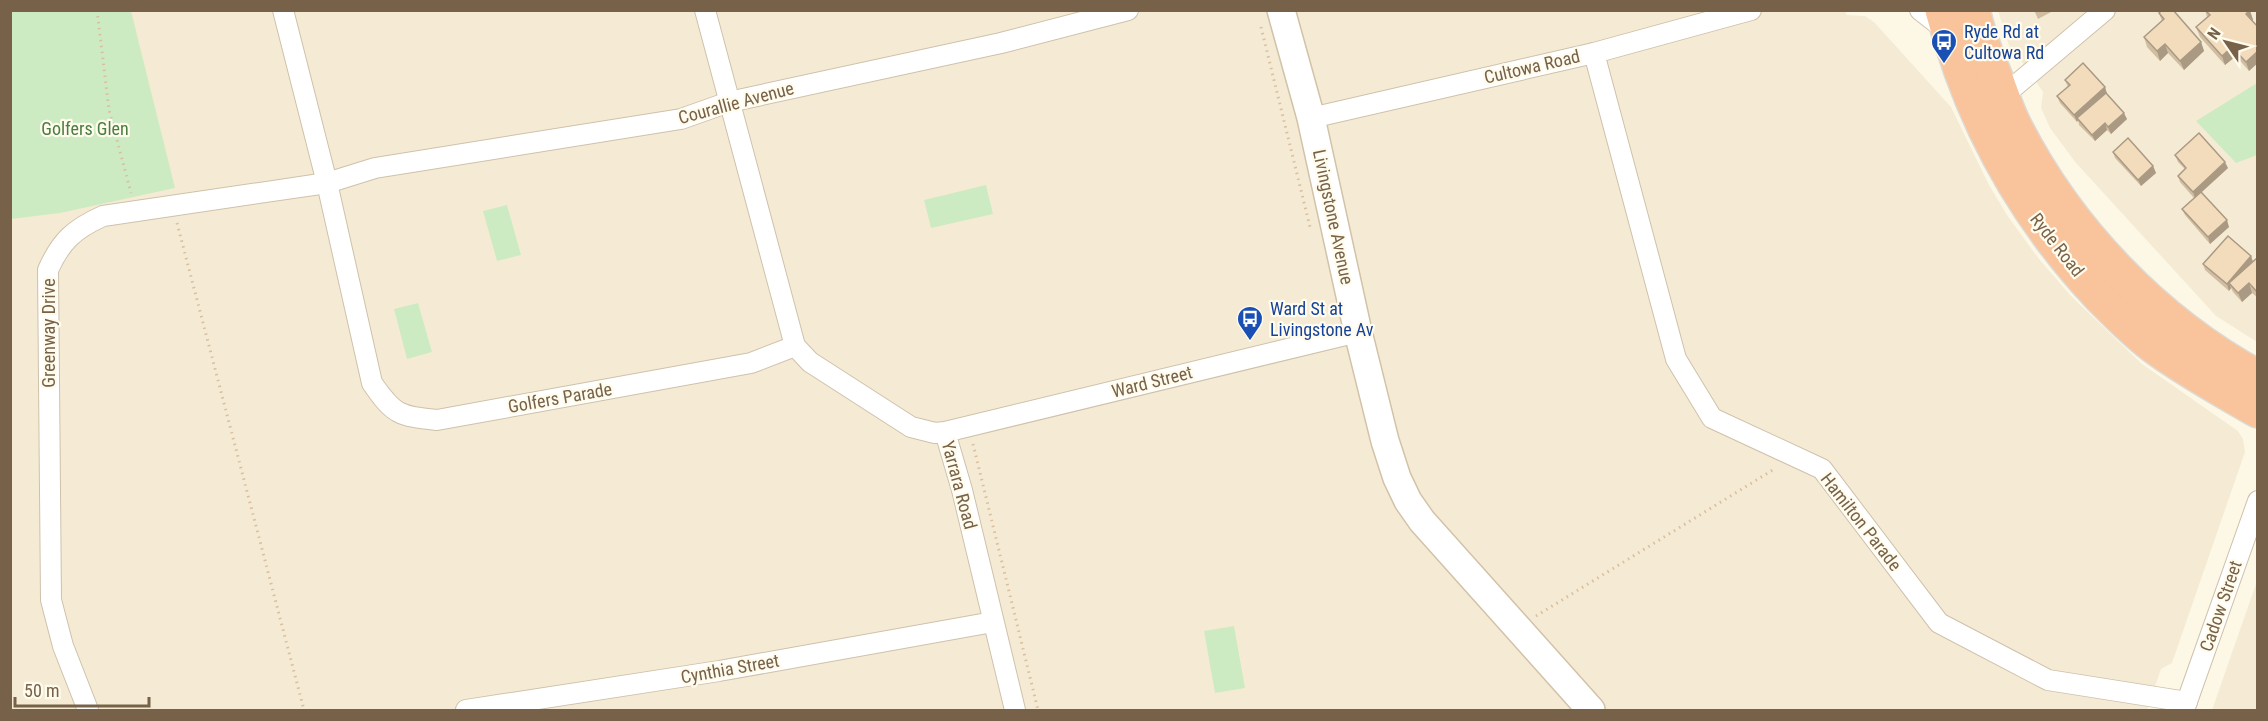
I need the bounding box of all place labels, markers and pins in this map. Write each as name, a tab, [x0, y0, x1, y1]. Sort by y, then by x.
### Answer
place label: Ryde Rd at Cultowa Rd	[1964, 21, 2044, 63]
bus stop icon: Ryde Rd at Cultowa Rd	[1929, 27, 1959, 65]
place label: Ward St at Livingstone Av	[1270, 298, 1374, 340]
bus stop icon: Ward St at Livingstone Av	[1235, 304, 1265, 342]

